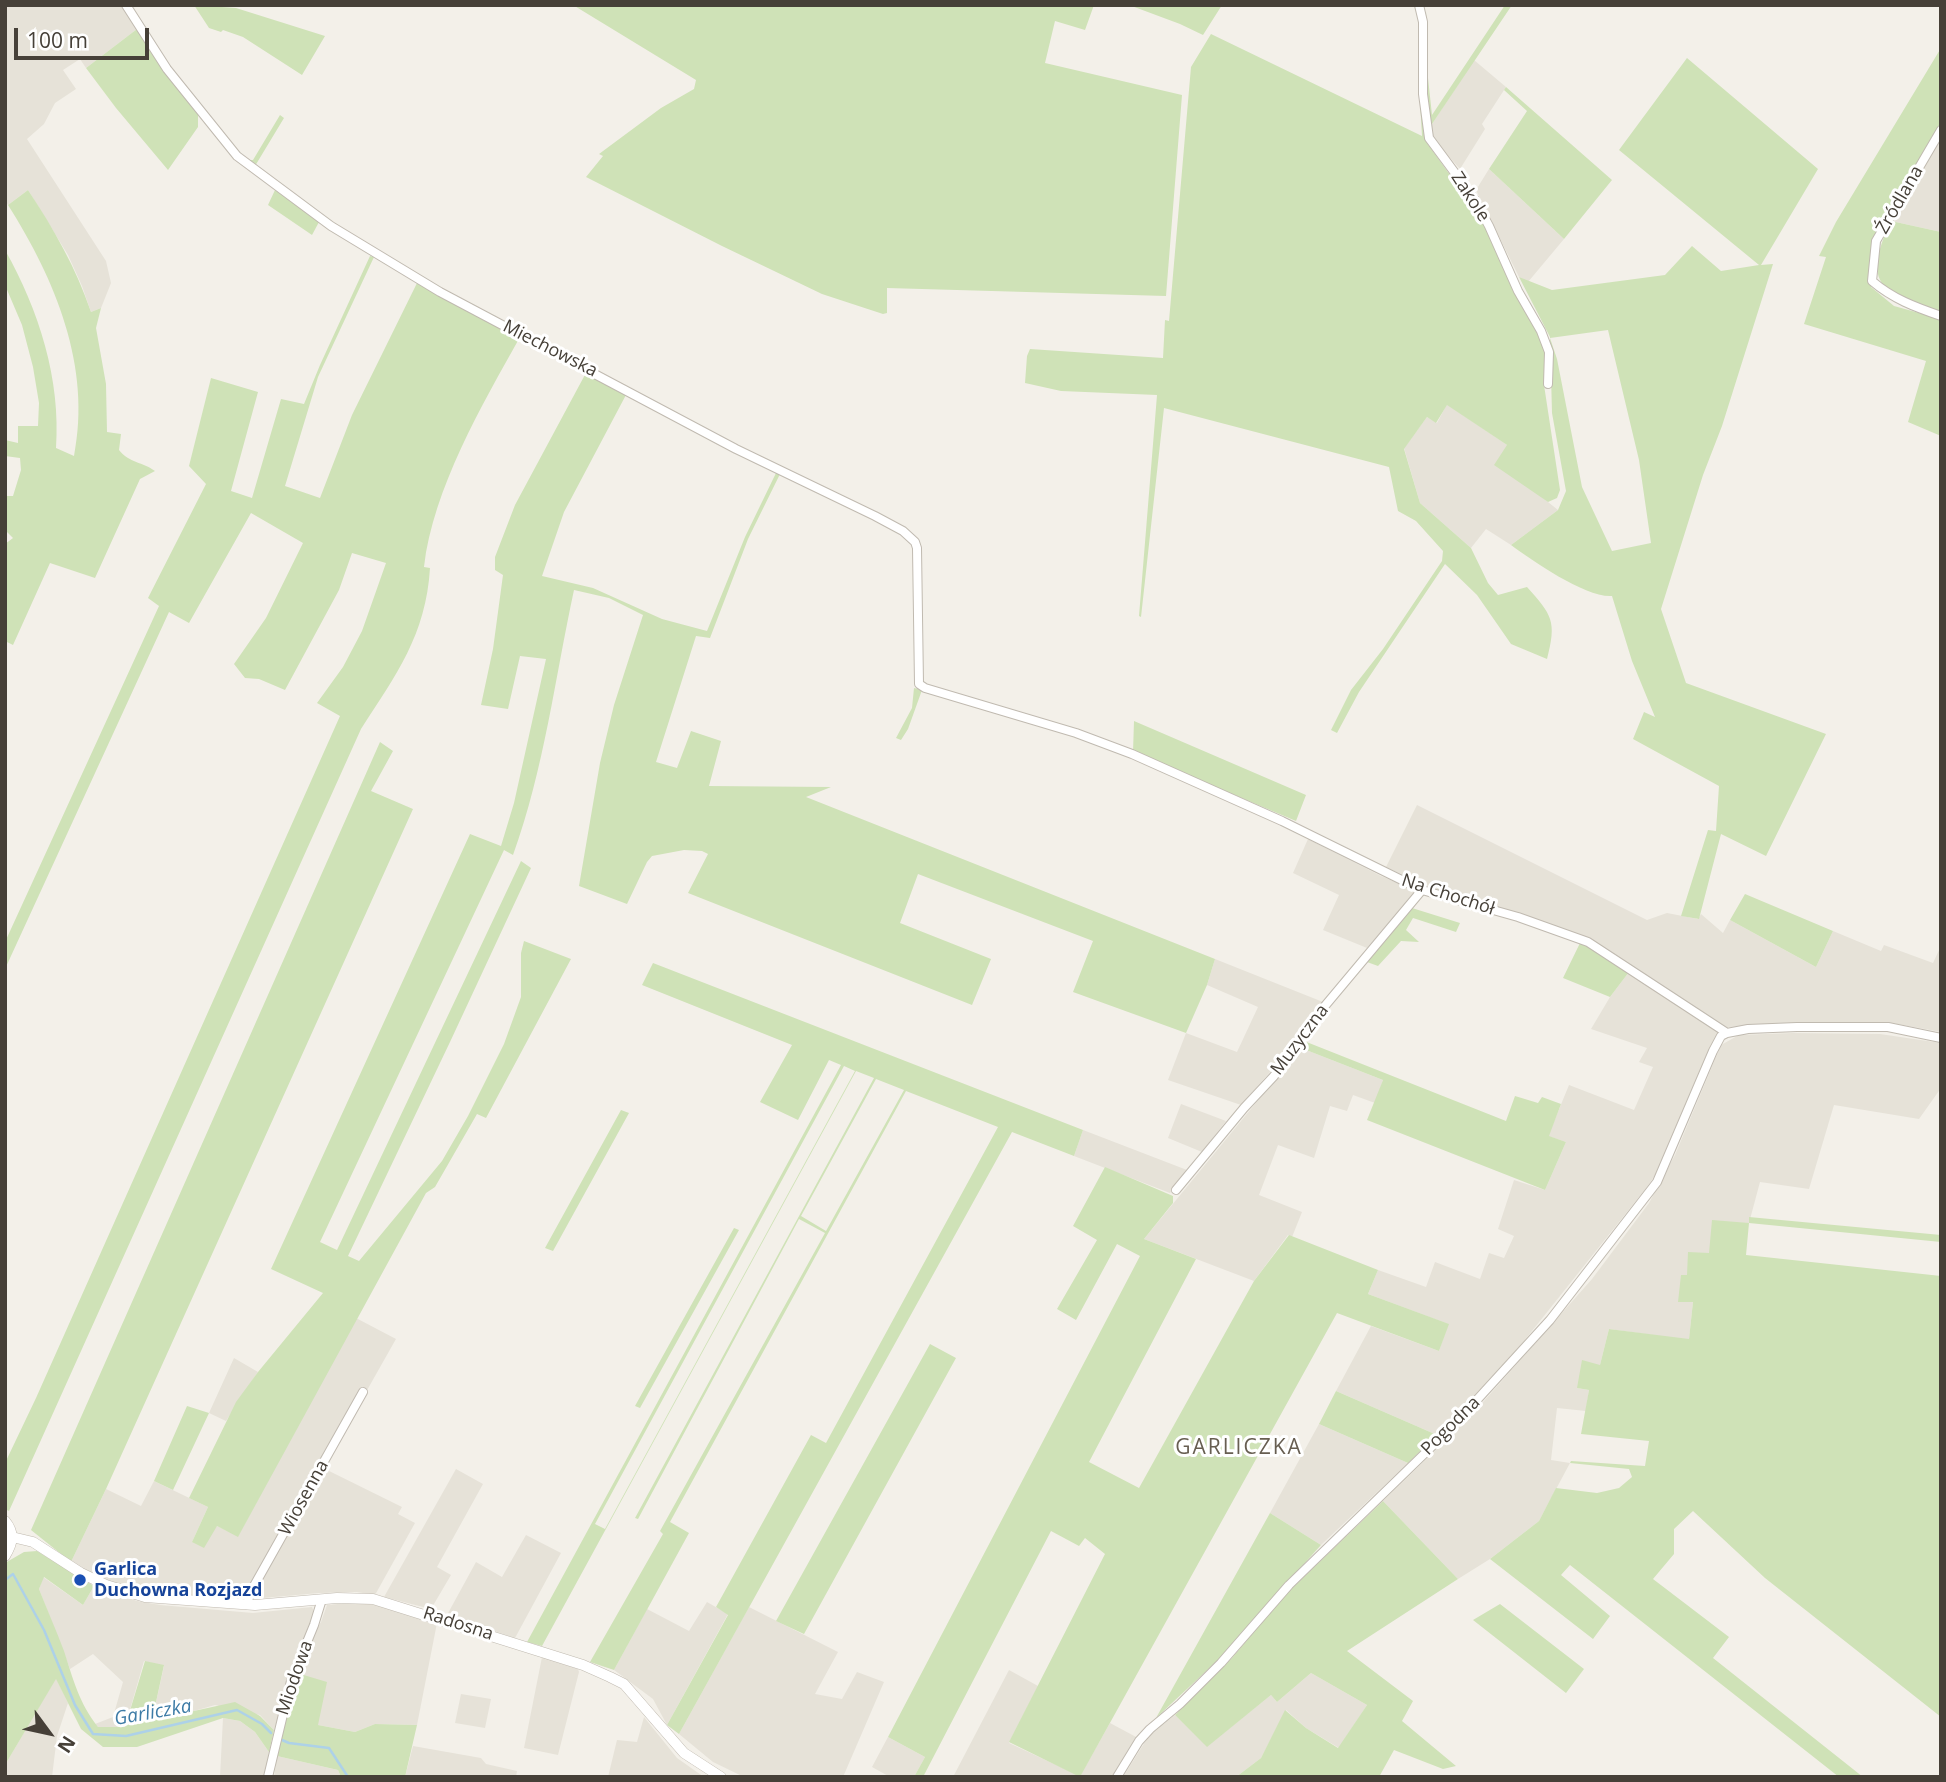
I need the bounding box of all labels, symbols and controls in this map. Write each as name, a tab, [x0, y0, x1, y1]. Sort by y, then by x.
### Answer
scale bar	[18, 14, 152, 58]
text: 100 m	[27, 26, 88, 54]
street label: Źródlana	[1872, 162, 1928, 238]
street label: Zakole	[1446, 168, 1494, 226]
street label: Miechowska	[499, 316, 601, 382]
street label: Na Chochół	[1399, 870, 1497, 920]
street label: Muzyczna	[1266, 1000, 1334, 1080]
street label: Pogodna	[1417, 1392, 1485, 1460]
district label: GARLICZKA	[1176, 1435, 1302, 1461]
street label: Wiosenna	[274, 1457, 334, 1539]
place label: Garlica Duchowna Rozjazd	[94, 1559, 263, 1602]
marker: Garlica Duchowna Rozjazd	[72, 1572, 88, 1588]
street label: Radosna	[420, 1603, 496, 1645]
street label: Miodowa	[272, 1638, 318, 1718]
water label: Garliczka	[113, 1695, 193, 1731]
north arrow	[14, 1698, 84, 1768]
text: N	[52, 1731, 82, 1758]

